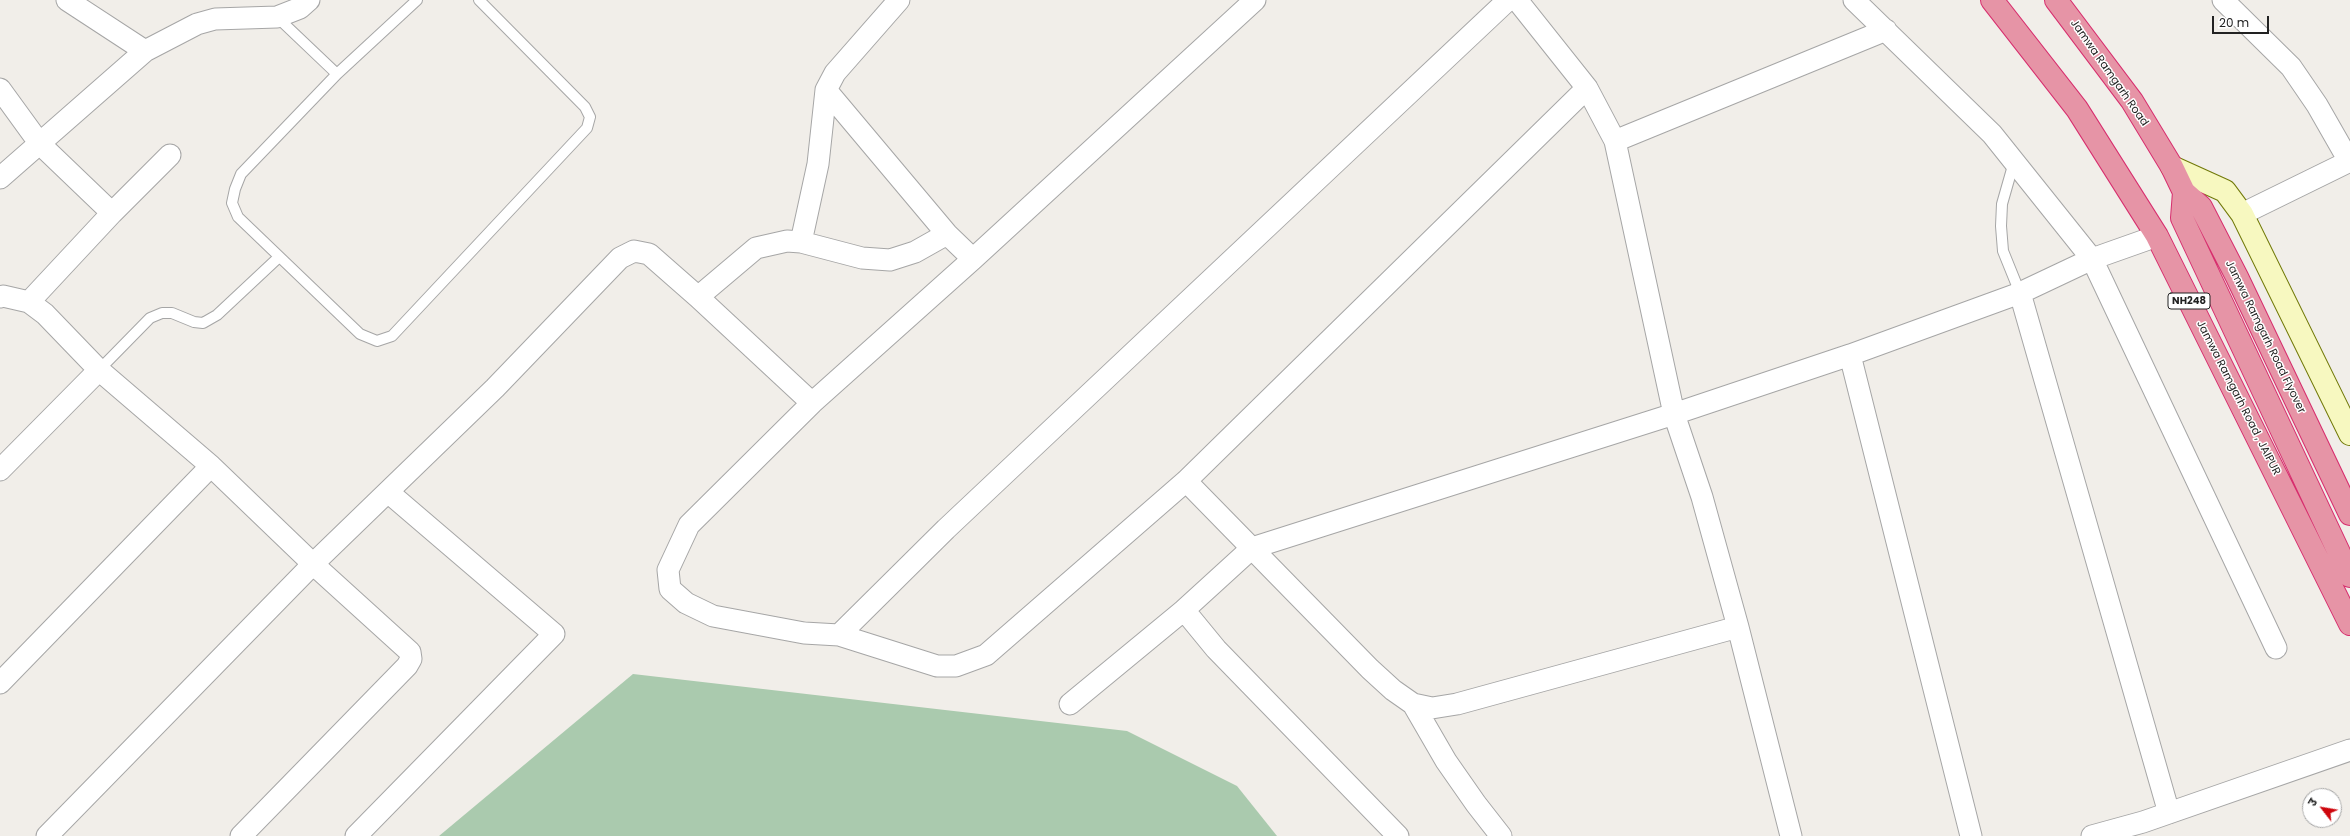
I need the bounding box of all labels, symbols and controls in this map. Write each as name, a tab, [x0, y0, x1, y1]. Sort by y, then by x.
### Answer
scale bar	[2214, 8, 2271, 34]
text: 20 m	[2219, 14, 2249, 31]
street label: Jamwa Ramgarh Road	[2067, 17, 2151, 129]
street label: Jamwa Ramgarh Road Flyover	[2222, 258, 2308, 416]
road number: NH248	[2168, 293, 2210, 309]
street label: Jamwa Ramgarh Road , JAIPUR	[2193, 319, 2283, 477]
north arrow	[2302, 788, 2342, 828]
text: उ	[2304, 796, 2321, 809]

